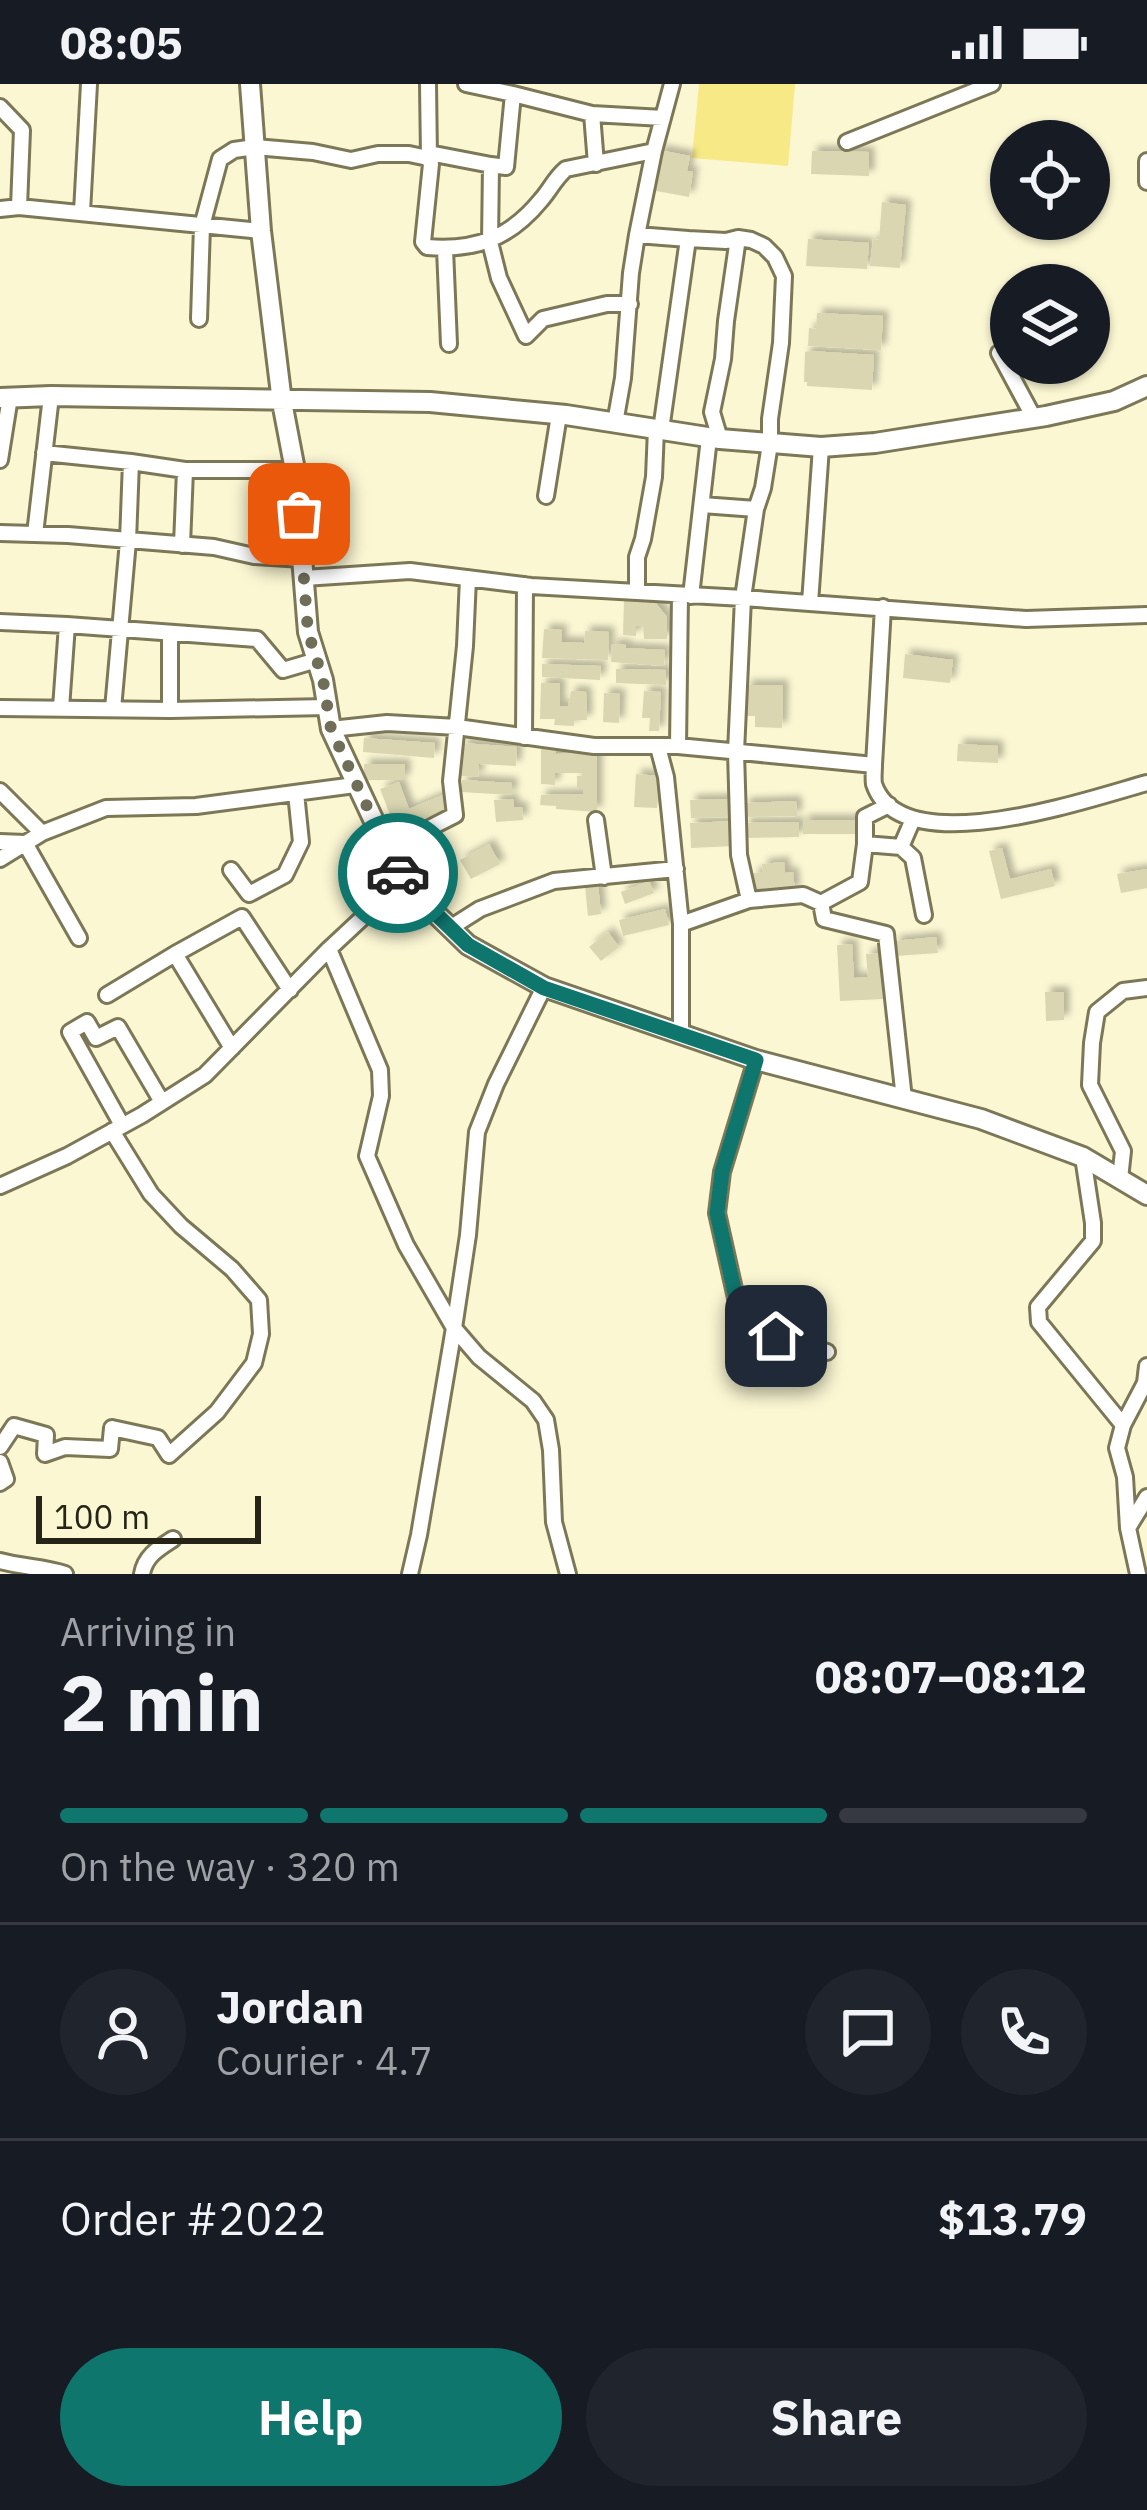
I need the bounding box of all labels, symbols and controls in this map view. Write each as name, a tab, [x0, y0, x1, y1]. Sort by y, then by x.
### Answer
text: 08:05	[60, 13, 183, 71]
map controls	[990, 120, 1110, 384]
button: locate	[990, 120, 1110, 240]
button: layers	[990, 264, 1110, 384]
pin	[248, 463, 350, 565]
icon: bag	[266, 481, 332, 547]
courier	[338, 813, 458, 933]
icon: car	[365, 840, 431, 906]
pin	[725, 1285, 827, 1387]
icon: home	[743, 1303, 809, 1369]
scale bar	[36, 1490, 261, 1543]
text: 100 m	[54, 1495, 150, 1538]
text: Arriving in	[60, 1606, 236, 1657]
text: 08:07–08:12	[815, 1647, 1087, 1705]
text: 2 min	[60, 1651, 264, 1752]
text: On the way · 320 m	[60, 1841, 400, 1892]
button: person	[60, 1969, 186, 2095]
button: chat	[805, 1969, 931, 2095]
button: phone	[961, 1969, 1087, 2095]
text: Jordan	[216, 1977, 364, 2035]
text: Courier · 4.7	[216, 2035, 433, 2086]
text: Order #2022	[60, 2189, 326, 2247]
text: $13.79	[938, 2189, 1087, 2247]
button: Help	[60, 2348, 562, 2486]
button: Share	[586, 2348, 1087, 2486]

